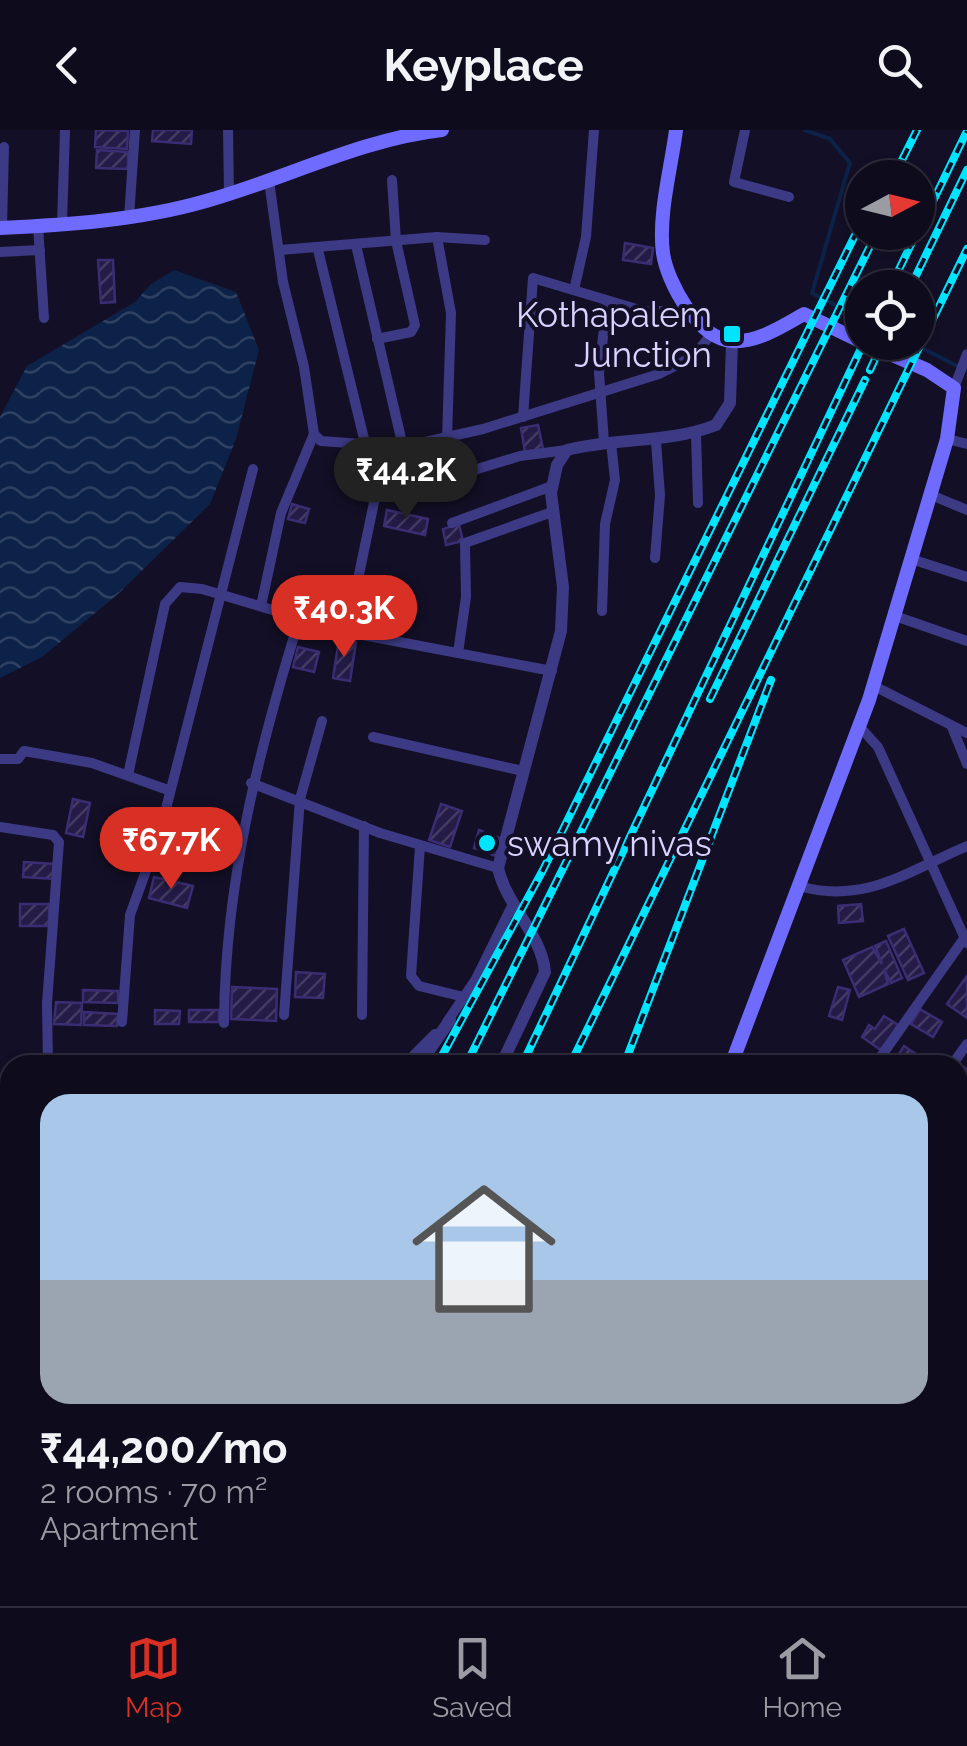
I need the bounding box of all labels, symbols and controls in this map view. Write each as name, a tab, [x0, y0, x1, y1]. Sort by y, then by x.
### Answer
icon: back	[40, 38, 95, 93]
icon: search	[872, 38, 927, 93]
text: Keyplace	[383, 39, 584, 92]
north arrow	[845, 160, 935, 250]
map controls	[845, 160, 935, 360]
button: locate	[845, 270, 935, 360]
place label: Kothapalem Junction	[516, 294, 712, 375]
marker: Kothapalem Junction	[721, 323, 743, 345]
pin: ₹44.2K	[325, 437, 487, 522]
text: ₹44.2K	[356, 451, 456, 488]
pin: ₹40.3K	[263, 575, 425, 660]
text: ₹40.3K	[293, 589, 395, 626]
pin: ₹67.7K	[90, 807, 252, 892]
text: ₹67.7K	[122, 821, 220, 858]
place label: swamy nivas	[507, 823, 712, 864]
marker: swamy nivas	[476, 832, 498, 854]
icon: home	[394, 1159, 574, 1339]
text: ₹44,200/mo	[40, 1424, 288, 1473]
text: 2 rooms · 70 m²	[40, 1473, 267, 1510]
text: Apartment	[40, 1510, 198, 1547]
tab: Map	[125, 1631, 182, 1724]
tab: Saved	[432, 1631, 512, 1724]
tab: Home	[763, 1631, 842, 1724]

